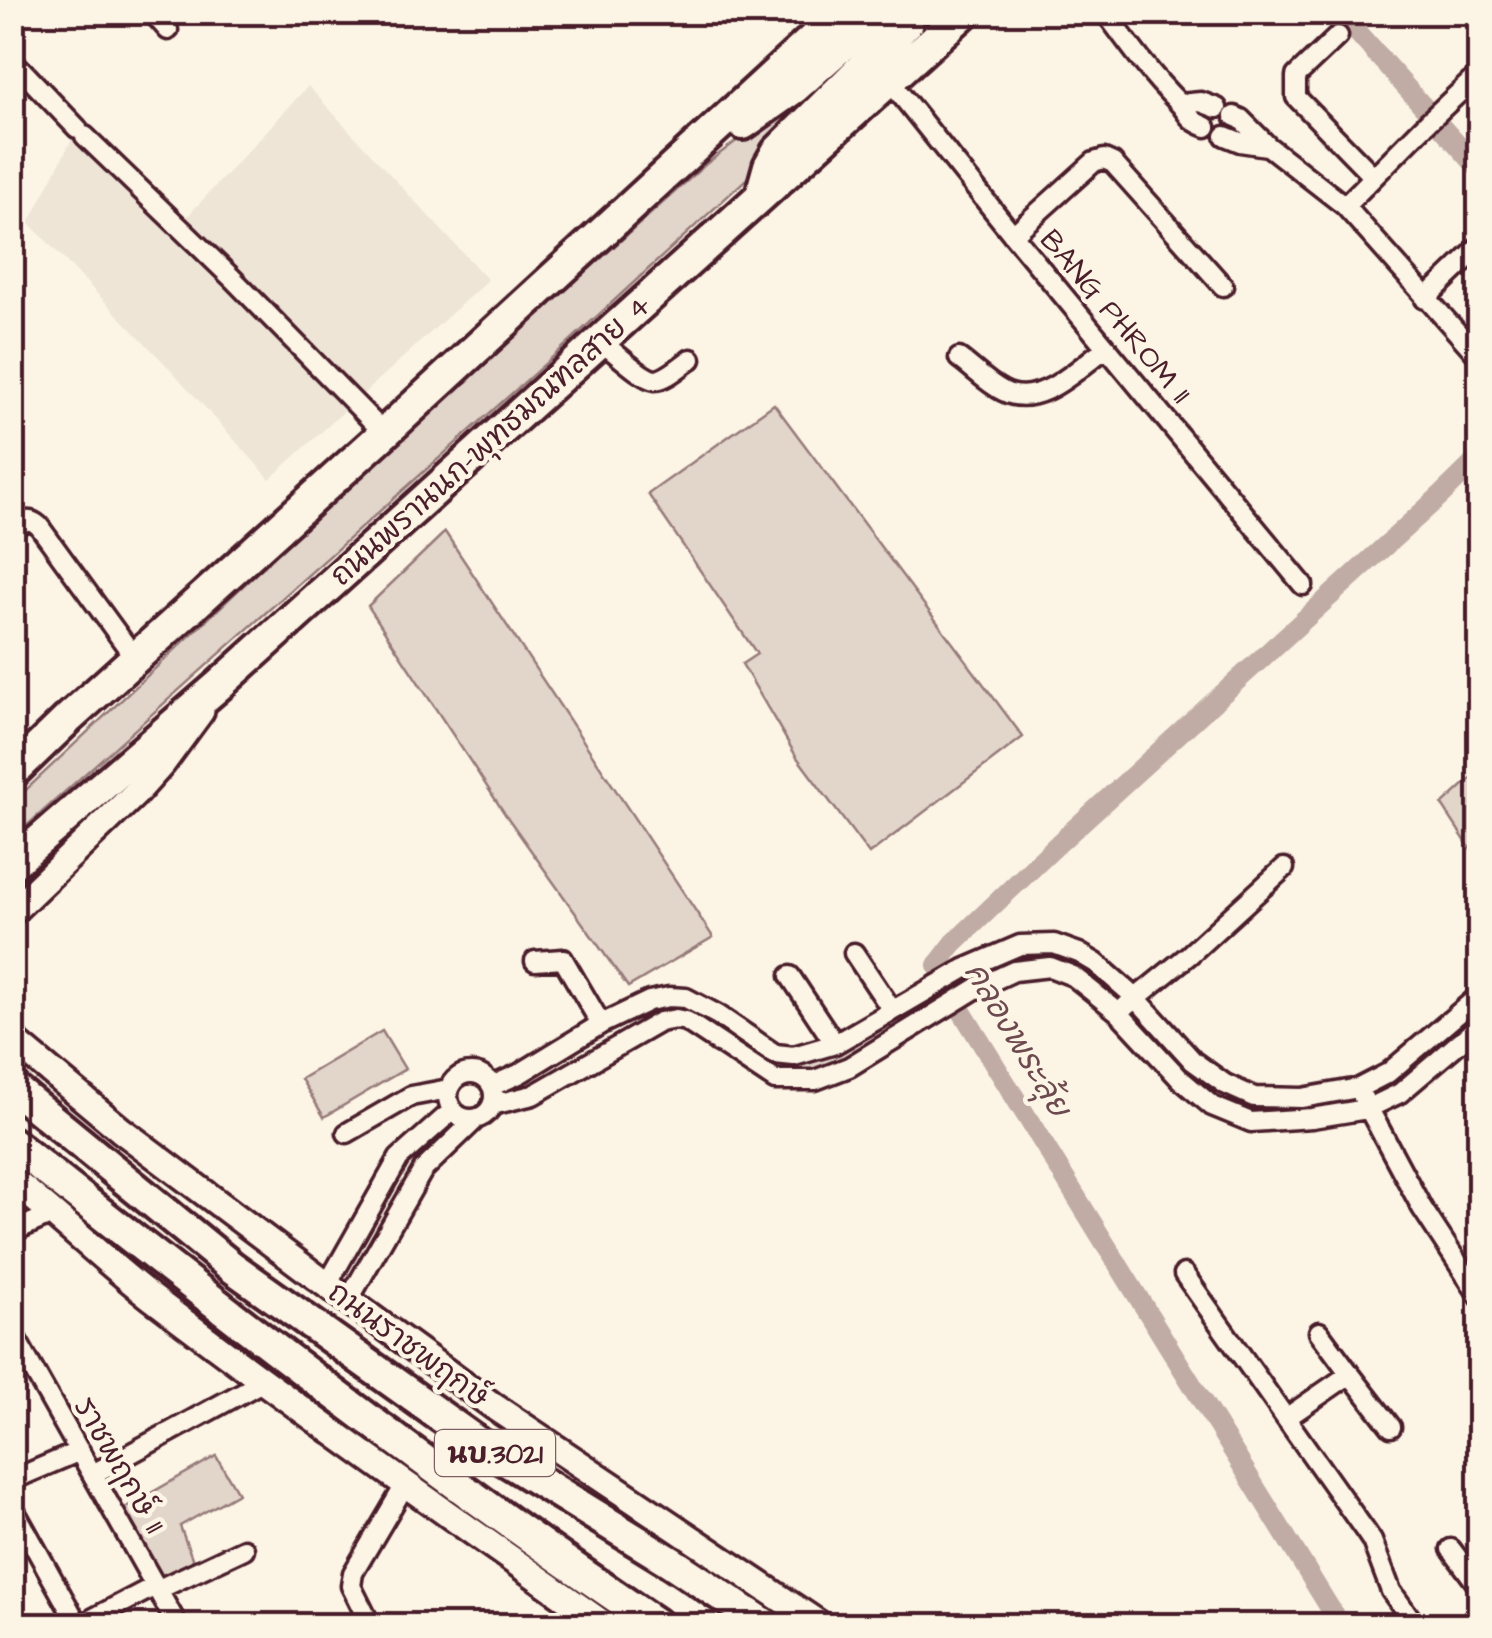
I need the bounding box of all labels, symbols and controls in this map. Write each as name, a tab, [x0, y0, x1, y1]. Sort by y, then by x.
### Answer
street label: BANG PHROM 11	[1030, 221, 1201, 413]
street label: ถนนพรานนก-พุทธมณฑลสาย 4	[321, 285, 660, 596]
water label: คลองพระลุ้ย	[953, 954, 1082, 1128]
street label: ถนนราชพฤกษ์	[319, 1272, 498, 1418]
street label: ราชพฤกษ์ 11	[63, 1390, 175, 1541]
road number: นบ.3021	[435, 1430, 555, 1476]

